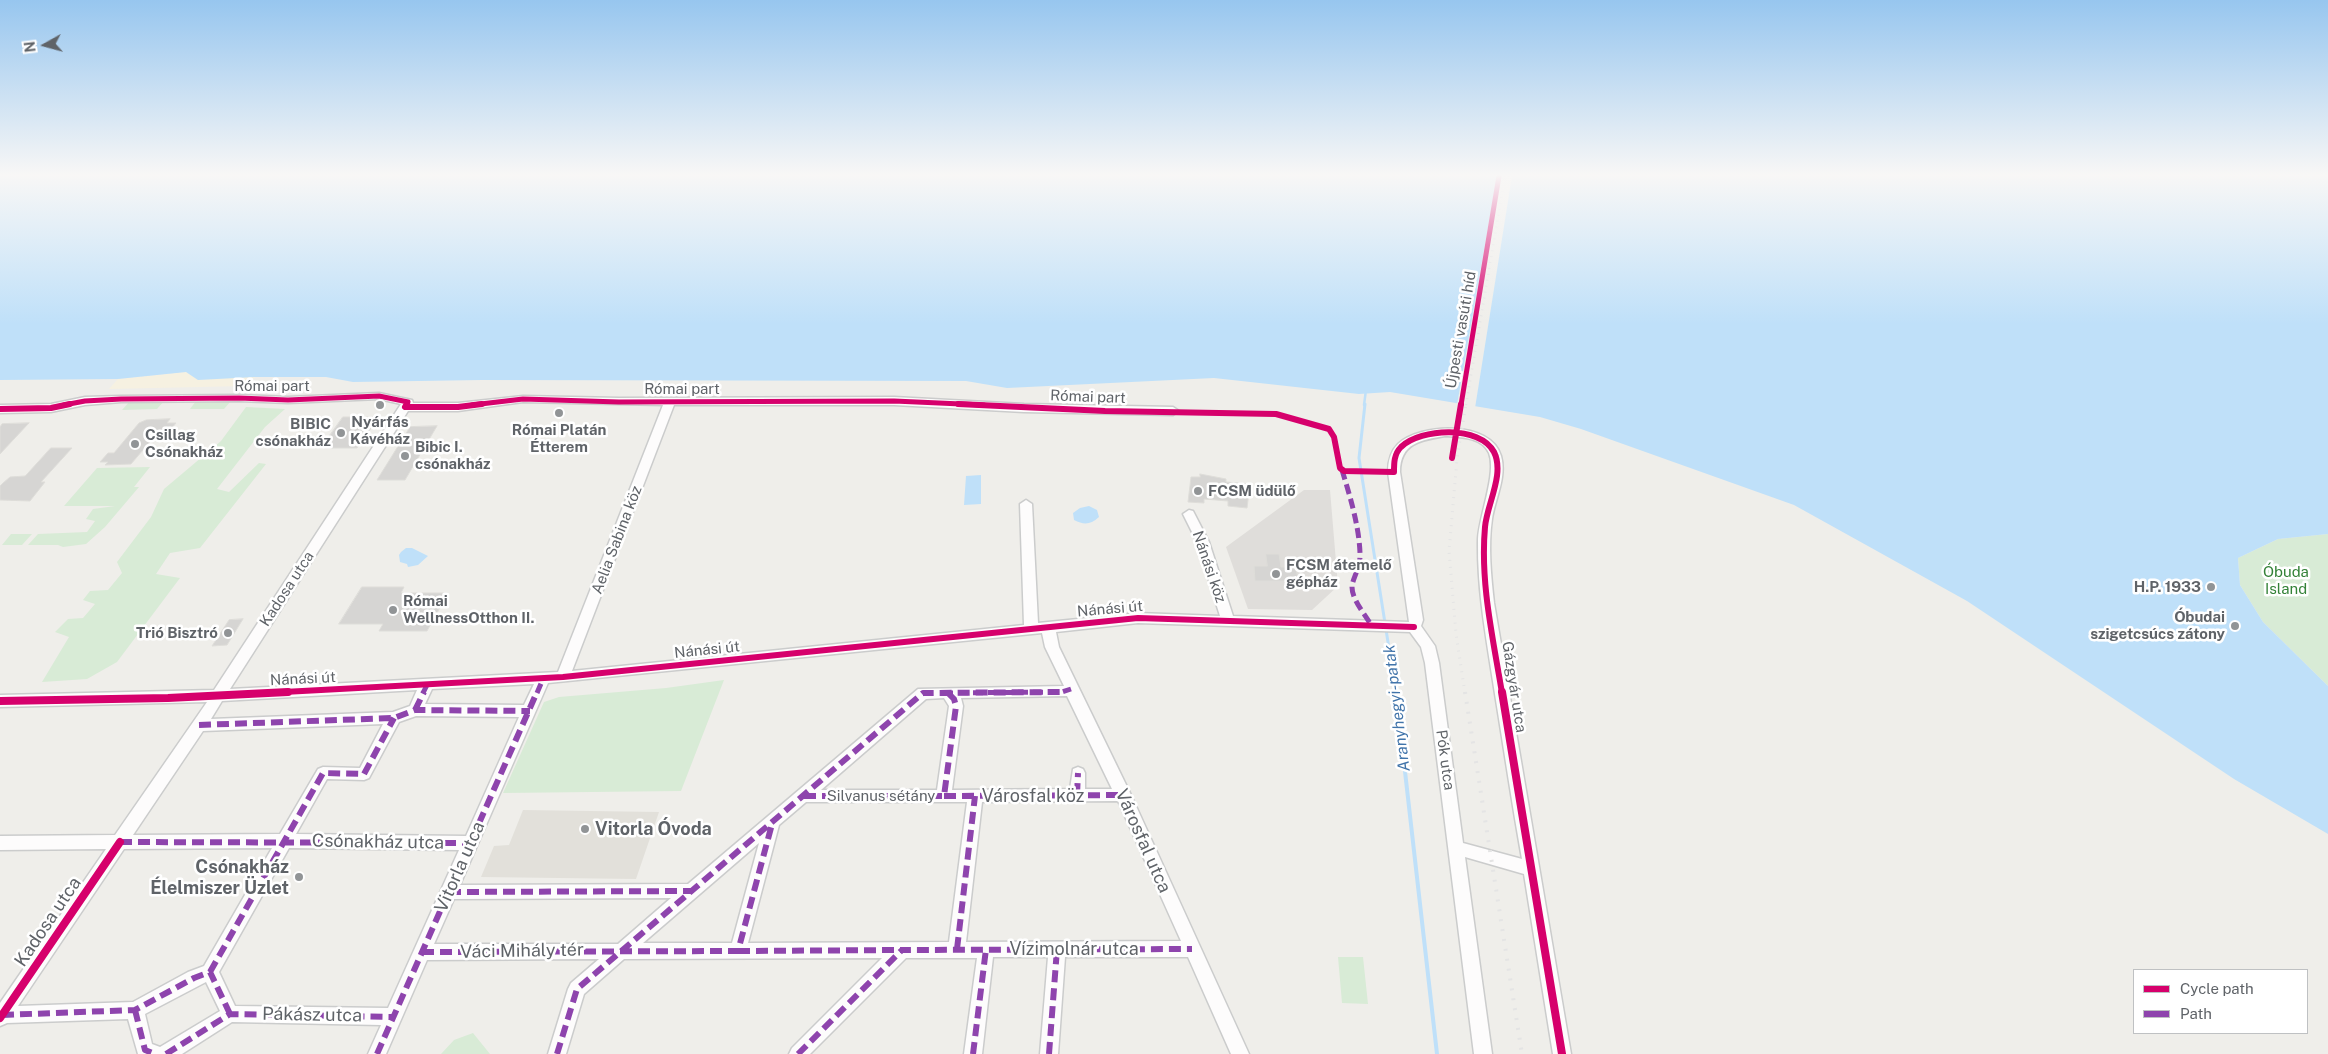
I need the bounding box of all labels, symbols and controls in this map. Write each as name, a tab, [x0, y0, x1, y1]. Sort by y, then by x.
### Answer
north arrow	[20, 20, 70, 70]
text: N	[22, 40, 39, 53]
street label: Újpesti vasúti híd	[1442, 270, 1480, 390]
street label: Római part	[234, 377, 310, 395]
street label: Római part	[644, 380, 720, 398]
street label: Római part	[1050, 387, 1126, 407]
marker: Nyárfás Kávéház	[374, 399, 386, 411]
marker: Római Platán Étterem	[553, 407, 565, 419]
place label: Nyárfás Kávéház	[350, 413, 410, 448]
place label: BIBIC csónakház	[256, 415, 331, 450]
place label: Római Platán Étterem	[512, 421, 606, 456]
place label: Csillag Csónakház	[145, 426, 223, 461]
marker: BIBIC csónakház	[335, 427, 347, 439]
marker: Csillag Csónakház	[129, 438, 141, 450]
place label: Bibic I. csónakház	[415, 438, 490, 473]
marker: Bibic I. csónakház	[399, 450, 411, 462]
place label: FCSM üdülő	[1208, 482, 1296, 500]
street label: Aelia Sabina köz	[588, 483, 646, 597]
marker: FCSM üdülő	[1192, 485, 1204, 497]
street label: Nánási köz	[1188, 529, 1230, 605]
street label: Kadosa utca	[256, 548, 318, 630]
place label: FCSM átemelő gépház	[1286, 556, 1392, 591]
park label: Óbuda Island	[2263, 563, 2309, 598]
marker: FCSM átemelő gépház	[1270, 568, 1282, 580]
place label: H.P. 1933	[2134, 578, 2201, 596]
marker: H.P. 1933	[2205, 581, 2217, 593]
place label: Római WellnessOtthon II.	[403, 592, 535, 627]
street label: Nánási út	[1076, 597, 1144, 621]
marker: Római WellnessOtthon II.	[387, 604, 399, 616]
place label: Óbudai szigetcsúcs zátony	[2090, 608, 2225, 643]
marker: Óbudai szigetcsúcs zátony	[2229, 620, 2241, 632]
place label: Trió Bisztró	[136, 624, 218, 642]
marker: Trió Bisztró	[222, 627, 234, 639]
street label: Nánási út	[673, 638, 741, 662]
street label: Gázgyár utca	[1498, 640, 1530, 734]
water label: Aranyhegyi-patak	[1380, 644, 1414, 772]
street label: Nánási út	[270, 668, 336, 690]
street label: Pók utca	[1432, 729, 1458, 791]
street label: Városfal köz	[982, 785, 1084, 807]
street label: Városfal utca	[1111, 786, 1175, 896]
street label: Silvanus sétány	[827, 787, 935, 805]
street label: Vitorla utca	[430, 818, 490, 916]
place label: Vitorla Óvoda	[595, 818, 712, 840]
marker: Vitorla Óvoda	[579, 823, 591, 835]
street label: Csónakház utca	[312, 830, 444, 854]
place label: Csónakház Élelmiszer Üzlet	[150, 856, 289, 899]
marker: Csónakház Élelmiszer Üzlet	[293, 871, 305, 883]
street label: Kadosa utca	[10, 873, 86, 971]
street label: Vízimolnár utca	[1009, 938, 1139, 960]
street label: Váci Mihály tér	[460, 939, 584, 963]
legend	[2133, 969, 2308, 1034]
text: Cycle path	[2180, 980, 2254, 997]
street label: Pákász utca	[262, 1003, 362, 1027]
text: Path	[2180, 1005, 2212, 1022]

